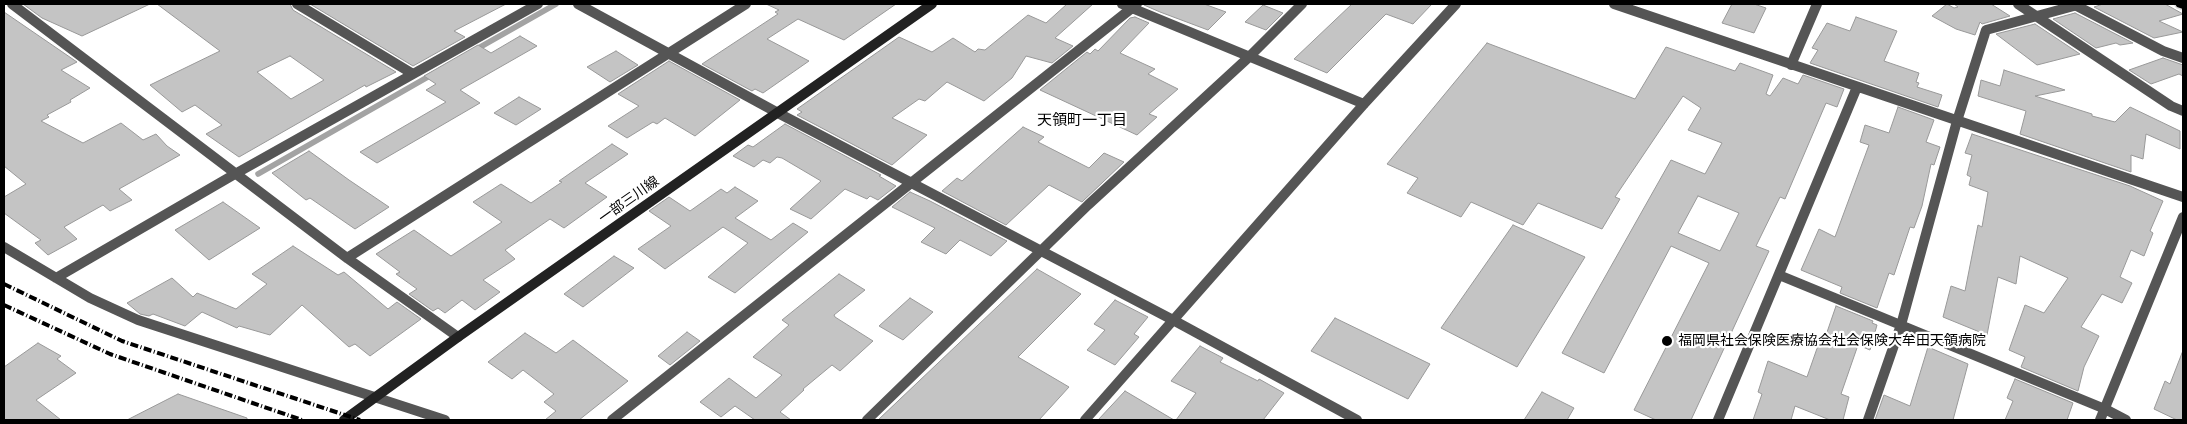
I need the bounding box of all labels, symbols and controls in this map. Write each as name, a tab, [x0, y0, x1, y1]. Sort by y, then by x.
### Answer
district label: 天領町一丁目	[1037, 112, 1127, 130]
street label: 一部三川線	[596, 173, 662, 227]
place label: 福岡県社会保険医療協会社会保険大牟田天領病院	[1678, 333, 1986, 349]
marker: 福岡県社会保険医療協会社会保険大牟田天領病院	[1660, 334, 1674, 348]

